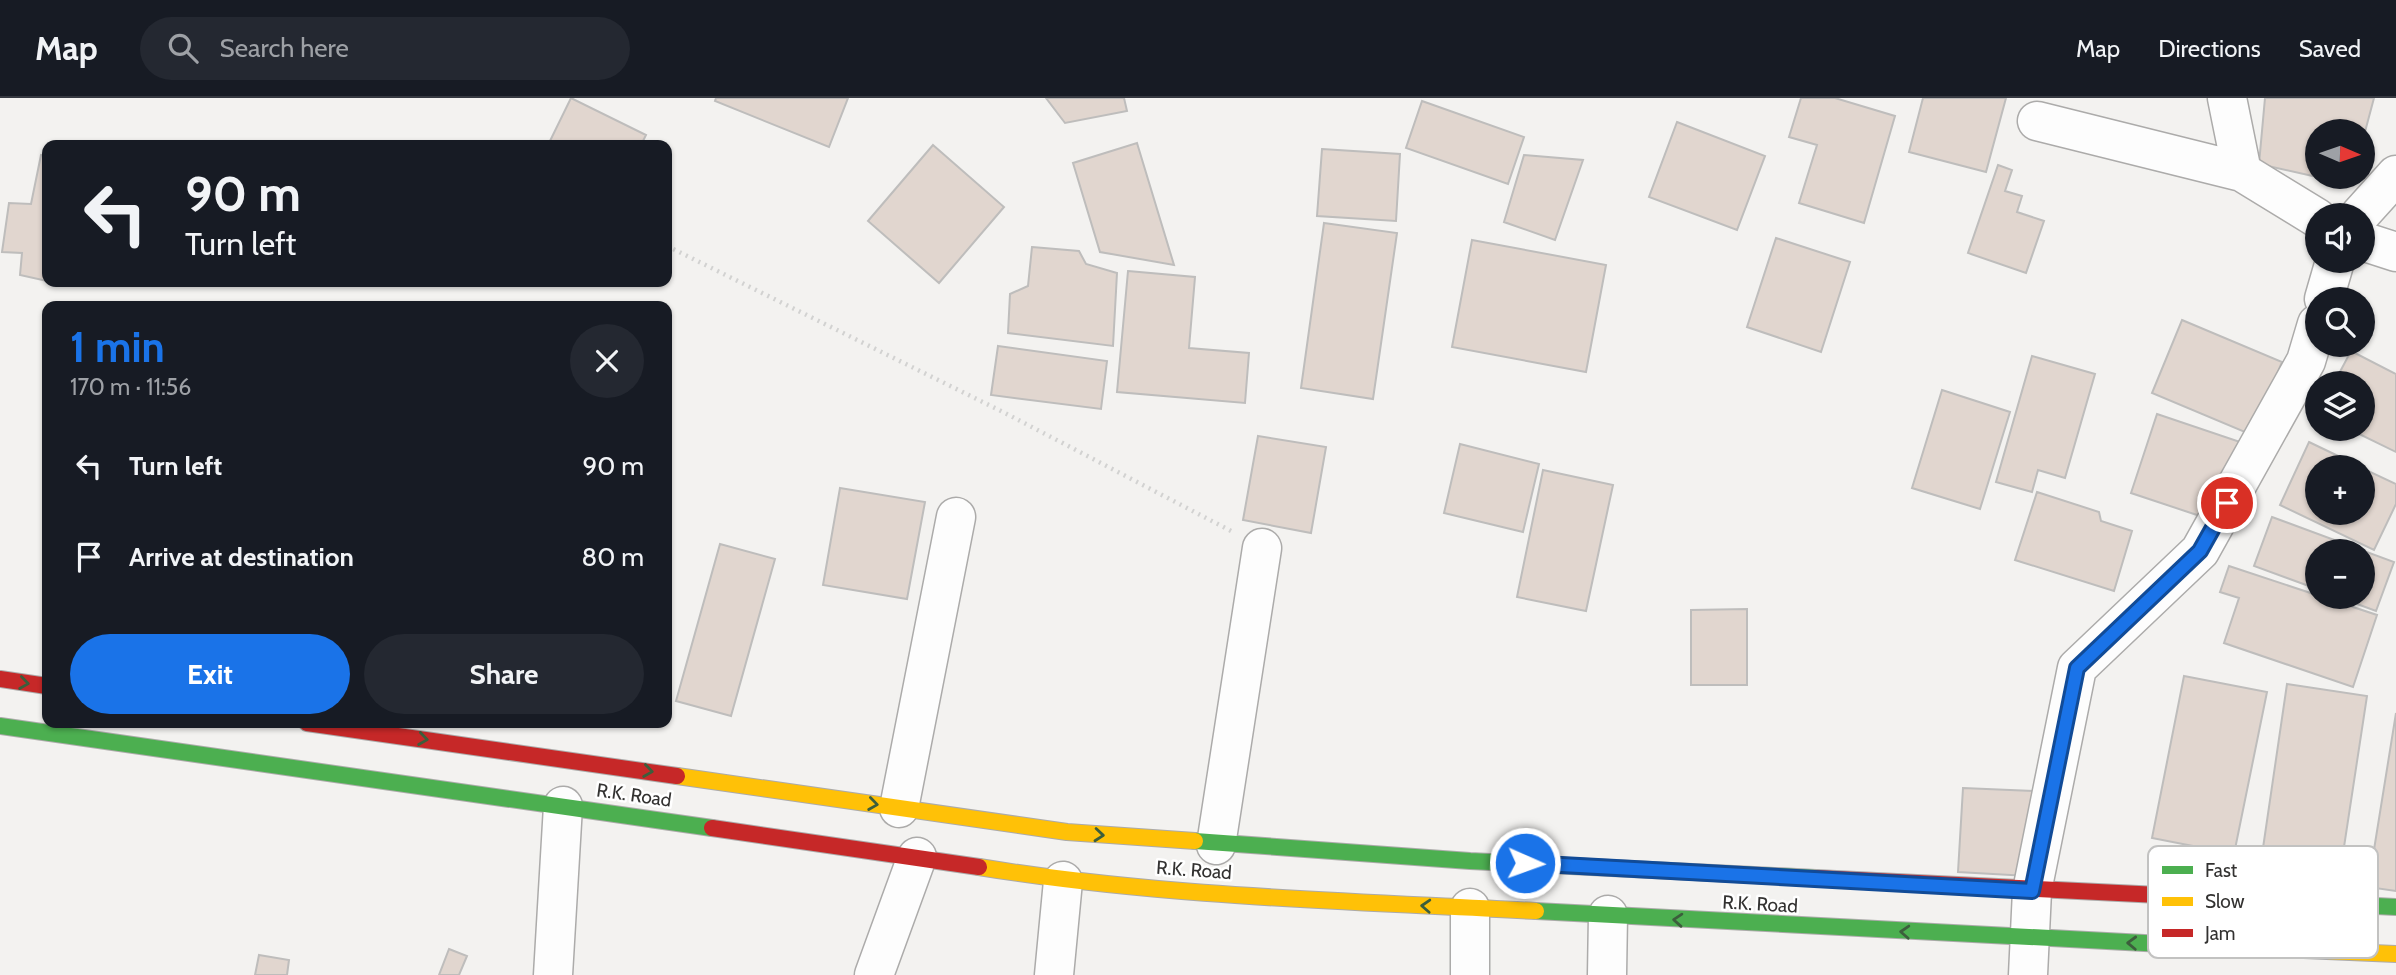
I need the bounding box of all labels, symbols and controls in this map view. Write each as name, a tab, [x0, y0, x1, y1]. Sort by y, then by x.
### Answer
search box	[140, 17, 630, 80]
text: Map	[35, 28, 98, 68]
icon: search	[164, 29, 202, 67]
text: Search here	[220, 32, 349, 64]
text: Map	[2076, 34, 2120, 63]
text: Directions	[2158, 34, 2261, 63]
text: Saved	[2299, 34, 2361, 63]
north arrow	[2305, 119, 2375, 189]
map controls	[2305, 119, 2375, 609]
text: 90 m	[185, 164, 301, 223]
icon: left	[70, 168, 161, 259]
button: sound	[2305, 203, 2375, 273]
text: Turn left	[185, 224, 296, 263]
button: search	[2305, 287, 2375, 357]
text: 1 min	[70, 321, 165, 373]
button: close	[570, 324, 644, 398]
button: layers	[2305, 371, 2375, 441]
text: 170 m · 11:56	[70, 373, 191, 401]
icon: left	[70, 447, 108, 485]
text: Turn left	[129, 450, 222, 482]
text: 90 m	[582, 450, 644, 482]
button: +	[2305, 455, 2375, 525]
pin	[2197, 473, 2257, 533]
icon: arrive	[2208, 484, 2246, 522]
icon: arrive	[70, 538, 108, 576]
button: −	[2305, 539, 2375, 609]
text: Arrive at destination	[129, 541, 354, 573]
text: 80 m	[581, 541, 644, 573]
button: Exit	[70, 634, 350, 714]
button: Share	[364, 634, 644, 714]
one-way arrow	[18, 675, 29, 690]
one-way arrow	[417, 731, 429, 746]
one-way arrow	[642, 764, 654, 779]
street label: R.K. Road	[595, 778, 673, 812]
one-way arrow	[867, 796, 879, 811]
position arrow	[1488, 826, 1562, 900]
one-way arrow	[1093, 827, 1104, 842]
legend	[2148, 846, 2378, 958]
street label: R.K. Road	[1155, 856, 1233, 884]
text: Fast	[2205, 859, 2238, 882]
text: Slow	[2205, 890, 2245, 913]
street label: R.K. Road	[1722, 891, 1798, 917]
one-way arrow	[1420, 898, 1431, 913]
one-way arrow	[1672, 913, 1683, 928]
text: Jam	[2204, 922, 2235, 945]
one-way arrow	[1899, 925, 1910, 940]
one-way arrow	[2126, 935, 2137, 950]

